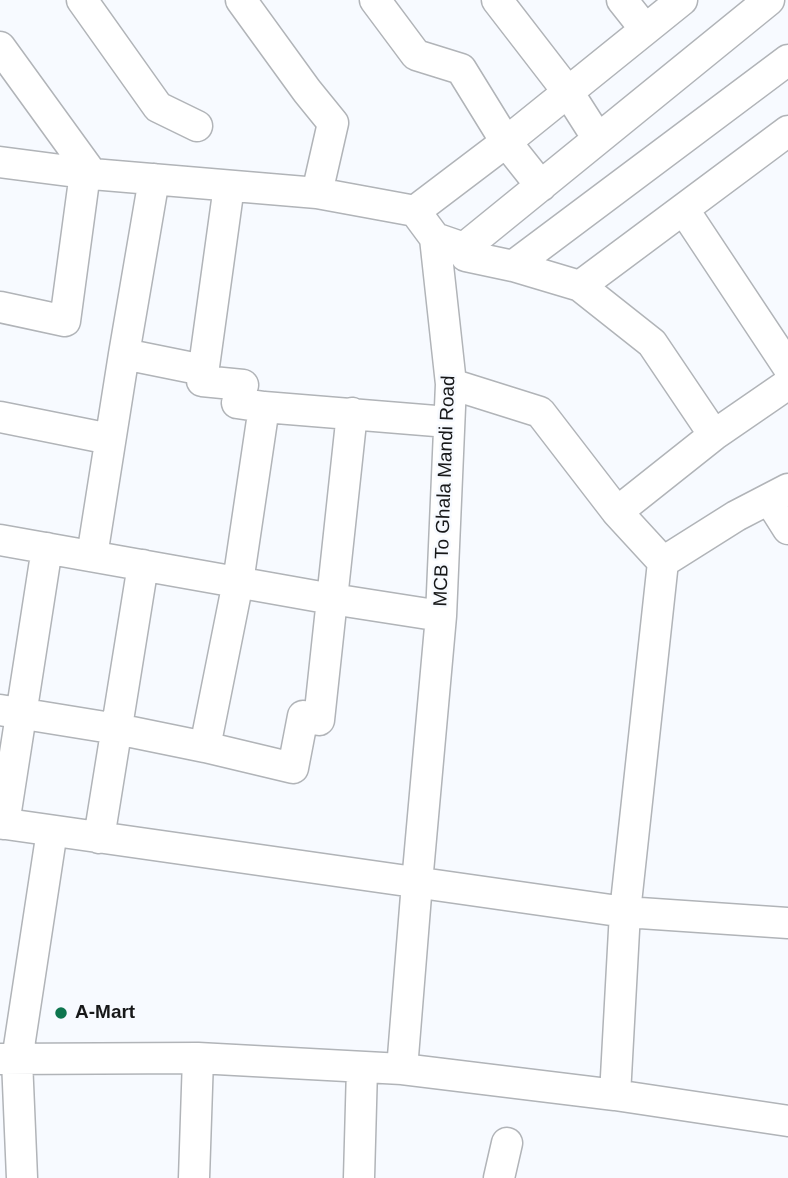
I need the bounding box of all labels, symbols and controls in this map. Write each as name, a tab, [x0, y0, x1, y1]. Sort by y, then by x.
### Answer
street label: MCB To Ghala Mandi Road	[430, 375, 460, 607]
place label: A-Mart	[75, 1002, 135, 1024]
marker: A-Mart	[53, 1005, 69, 1021]

